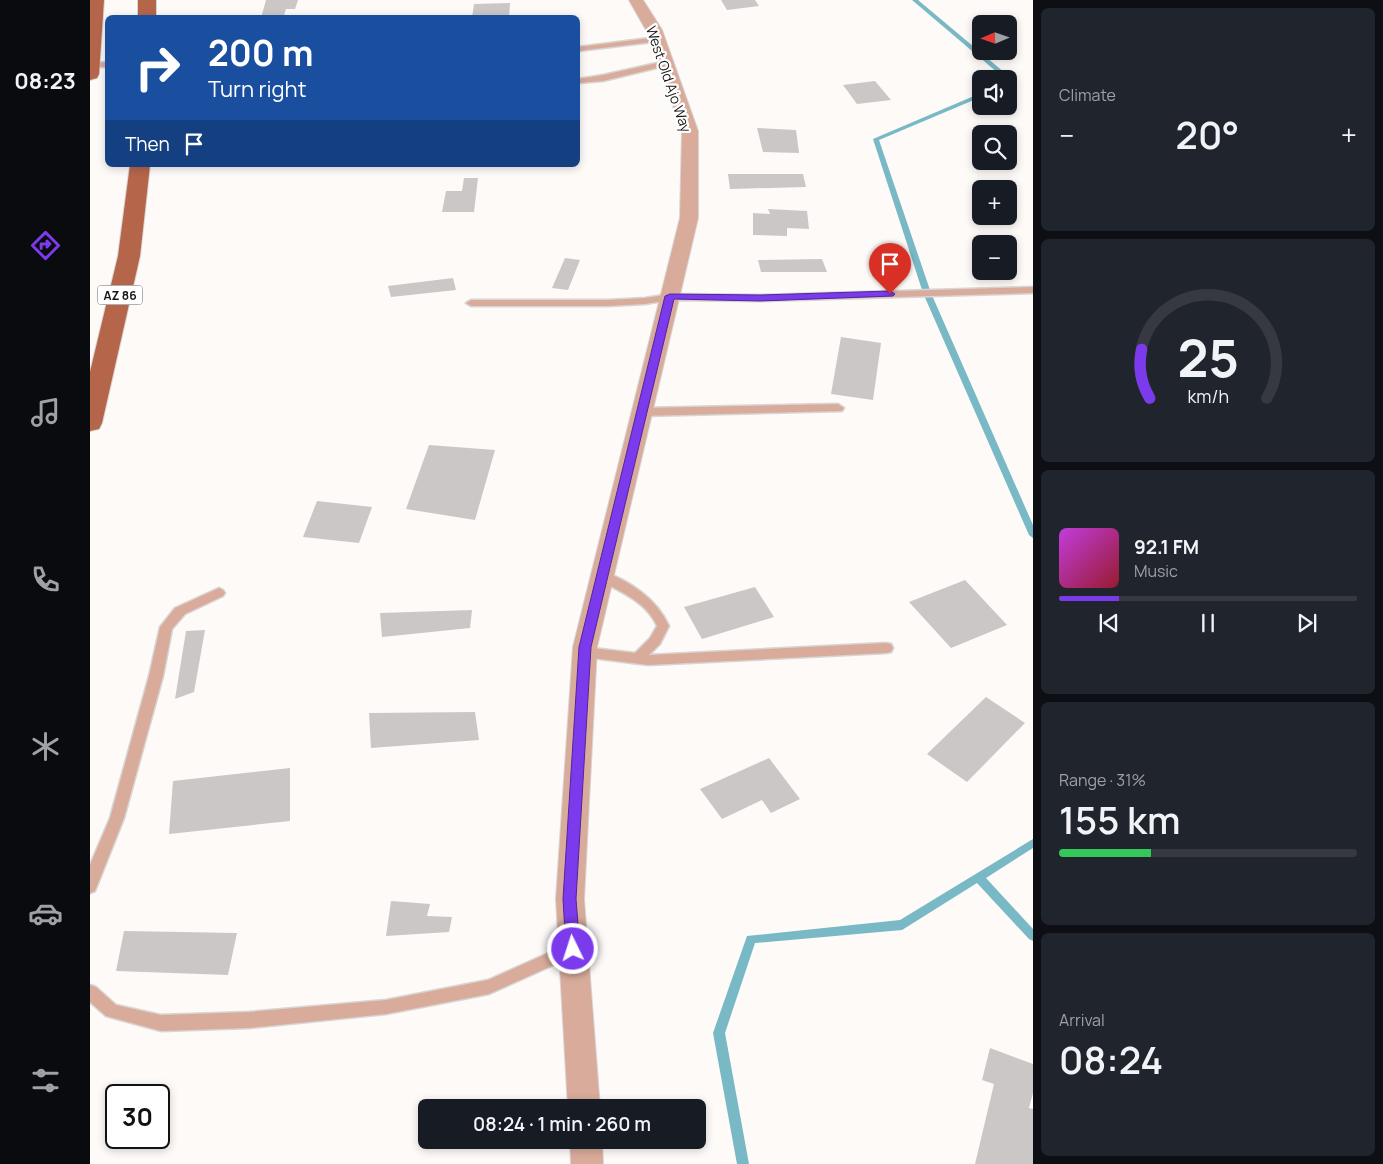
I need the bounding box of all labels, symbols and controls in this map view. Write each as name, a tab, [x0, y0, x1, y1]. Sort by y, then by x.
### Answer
north arrow	[972, 15, 1018, 60]
map controls	[972, 15, 1017, 280]
street label: West Old Ajo Way	[642, 23, 696, 135]
text: 200 m	[208, 29, 313, 77]
icon: right	[125, 35, 190, 100]
text: 08:23	[14, 66, 76, 96]
button: sound	[972, 70, 1017, 115]
text: Turn right	[208, 74, 306, 104]
text: Climate	[1059, 84, 1116, 106]
text: 20°	[1176, 108, 1239, 160]
text: −	[1059, 116, 1074, 154]
text: +	[1341, 116, 1357, 154]
button: search	[972, 125, 1017, 170]
icon: arrive	[180, 130, 208, 158]
text: Then	[125, 131, 170, 157]
button: +	[972, 180, 1017, 225]
icon: directions	[28, 228, 63, 263]
button: −	[972, 235, 1017, 280]
pin	[869, 243, 911, 294]
icon: arrive	[876, 250, 904, 278]
road number: AZ 86	[98, 286, 142, 304]
text: 25	[1177, 322, 1239, 393]
text: km/h	[1187, 384, 1229, 408]
icon: music	[28, 395, 63, 430]
text: 92.1 FM	[1134, 534, 1199, 560]
text: Music	[1134, 560, 1178, 582]
icon: phone	[28, 562, 63, 597]
icon: previous	[1095, 609, 1123, 637]
icon: pause	[1194, 609, 1222, 637]
icon: next	[1293, 609, 1321, 637]
icon: climate	[28, 729, 63, 764]
text: Range · 31%	[1059, 769, 1146, 791]
text: 155 km	[1059, 793, 1180, 845]
icon: car	[28, 896, 63, 931]
position arrow	[546, 922, 598, 974]
text: Arrival	[1059, 1009, 1105, 1031]
text: 08:24	[1059, 1033, 1163, 1085]
icon: filters	[28, 1063, 63, 1098]
speed limit sign: 30	[105, 1084, 170, 1149]
text: 08:24 · 1 min · 260 m	[473, 1111, 651, 1137]

